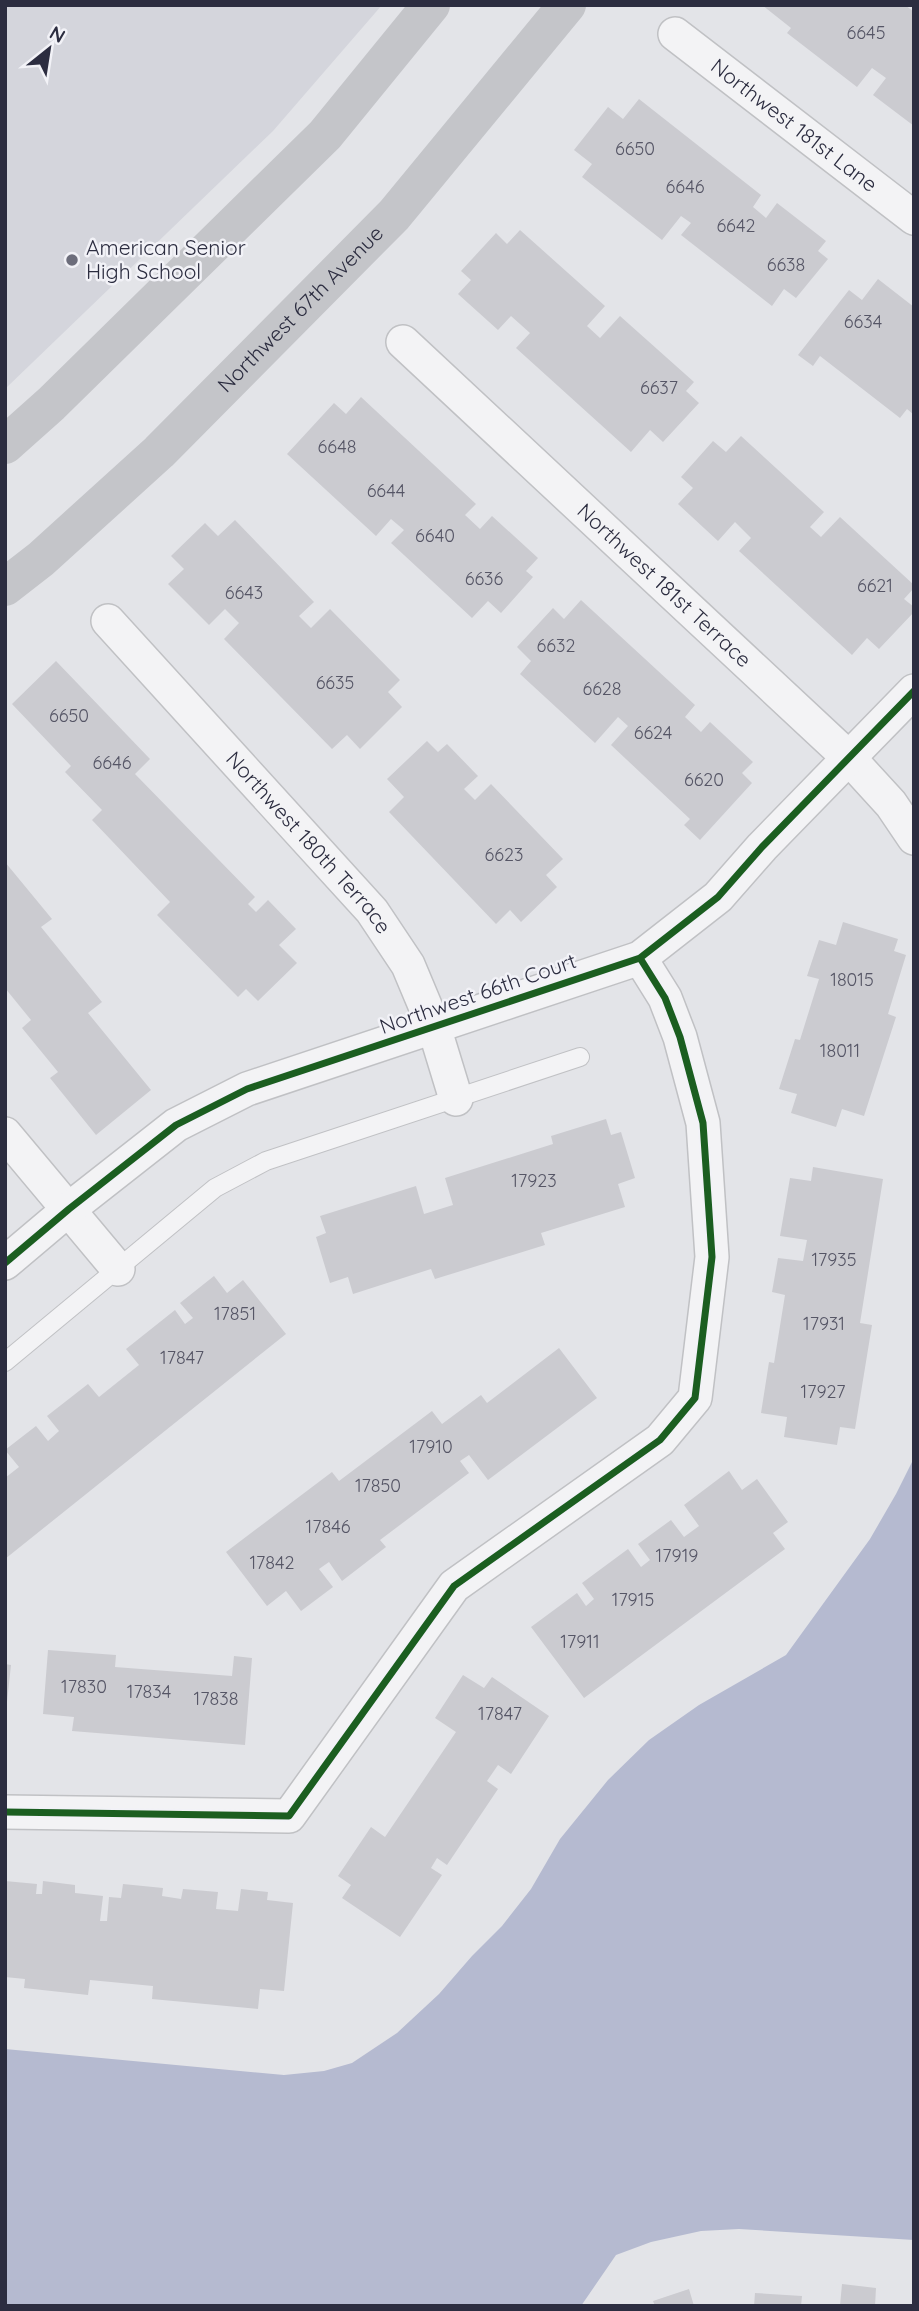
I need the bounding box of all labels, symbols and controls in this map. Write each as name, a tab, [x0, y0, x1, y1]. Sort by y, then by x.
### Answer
north arrow	[14, 14, 84, 84]
text: N	[45, 20, 70, 48]
house number: 6645	[846, 21, 886, 44]
street label: Northwest 181st Lane	[706, 52, 883, 197]
house number: 6650	[615, 137, 655, 160]
house number: 6646	[666, 175, 705, 198]
house number: 6642	[716, 214, 756, 237]
street label: Northwest 67th Avenue	[212, 220, 388, 397]
place label: American Senior High School	[86, 234, 246, 284]
marker: American Senior High School	[64, 252, 80, 268]
house number: 6638	[767, 253, 805, 276]
house number: 6634	[844, 310, 882, 333]
house number: 6637	[640, 376, 678, 399]
house number: 6648	[318, 435, 356, 458]
house number: 6644	[367, 479, 405, 502]
street label: Northwest 181st Terrace	[572, 497, 757, 672]
house number: 6640	[415, 524, 455, 547]
house number: 6636	[465, 567, 504, 590]
house number: 6621	[857, 574, 893, 597]
house number: 6643	[225, 581, 263, 604]
house number: 6632	[537, 634, 575, 657]
house number: 6635	[316, 671, 354, 694]
house number: 6628	[582, 677, 622, 700]
house number: 6650	[49, 704, 89, 727]
house number: 6624	[634, 721, 672, 744]
street label: Northwest 180th Terrace	[221, 746, 397, 938]
house number: 6646	[93, 751, 132, 774]
house number: 6620	[684, 768, 724, 791]
house number: 6623	[485, 843, 523, 866]
street label: Northwest 66th Court	[376, 947, 579, 1039]
house number: 18015	[830, 968, 874, 991]
house number: 18011	[820, 1039, 860, 1062]
house number: 17923	[511, 1169, 557, 1192]
house number: 17935	[811, 1248, 857, 1271]
house number: 17851	[214, 1302, 256, 1325]
house number: 17931	[803, 1312, 845, 1335]
house number: 17847	[160, 1346, 204, 1369]
house number: 17927	[801, 1380, 845, 1403]
house number: 17910	[409, 1435, 453, 1458]
house number: 17850	[355, 1474, 401, 1497]
house number: 17846	[306, 1515, 351, 1538]
house number: 17919	[656, 1544, 698, 1567]
house number: 17842	[249, 1551, 295, 1574]
house number: 17915	[612, 1588, 654, 1611]
house number: 17911	[560, 1630, 600, 1653]
house number: 17830	[61, 1675, 107, 1698]
house number: 17834	[127, 1680, 171, 1703]
house number: 17838	[194, 1687, 238, 1710]
house number: 17847	[478, 1702, 522, 1725]

